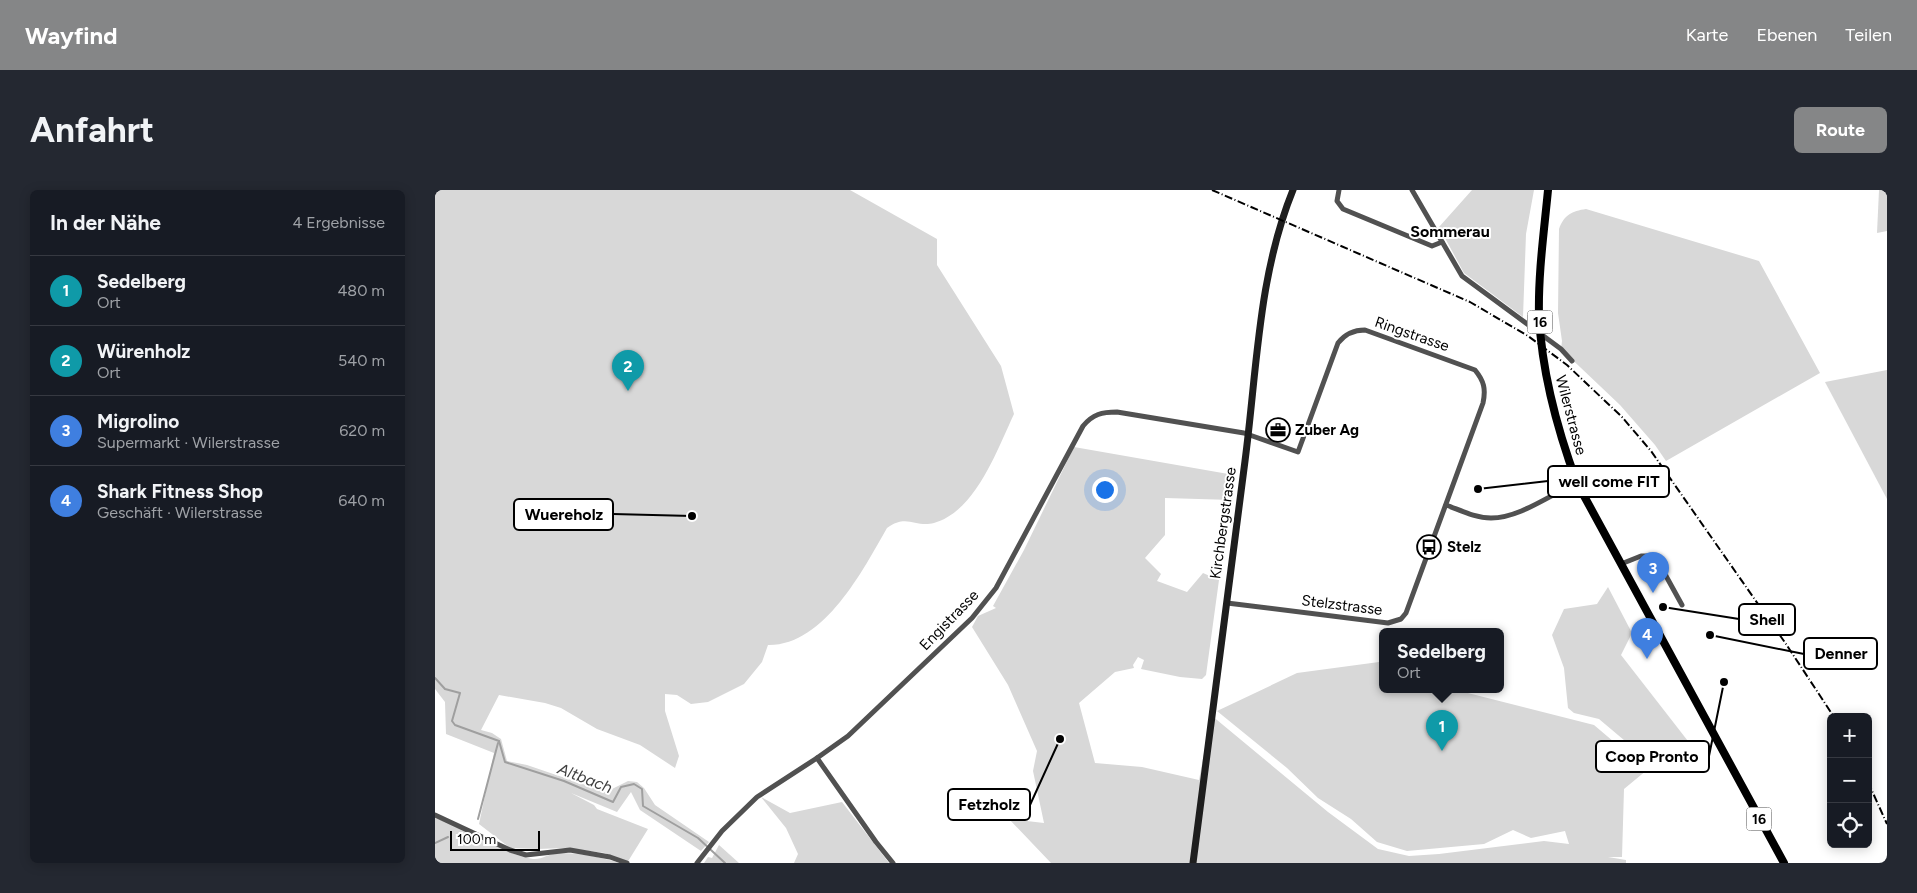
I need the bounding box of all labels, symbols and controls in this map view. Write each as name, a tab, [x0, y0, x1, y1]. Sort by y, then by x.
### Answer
text: Wayfind	[25, 21, 118, 50]
text: Karte	[1686, 24, 1728, 46]
text: Ebenen	[1756, 24, 1817, 46]
text: Teilen	[1845, 24, 1892, 46]
button: Route	[1794, 107, 1887, 153]
text: Anfahrt	[30, 109, 154, 151]
text: In der Nähe	[50, 210, 161, 235]
text: 4 Ergebnisse	[292, 213, 385, 232]
district label: Sommerau	[1410, 222, 1490, 241]
text: Sedelberg	[97, 270, 186, 293]
text: 1	[63, 281, 69, 300]
text: 480 m	[337, 281, 385, 300]
text: Ort	[97, 293, 121, 312]
road number: 16	[1527, 310, 1553, 334]
street label: Ringstrasse	[1372, 313, 1452, 355]
text: Würenholz	[97, 340, 190, 363]
pin: 2	[612, 350, 644, 391]
text: 2	[61, 351, 71, 370]
text: 540 m	[338, 351, 385, 370]
text: Ort	[97, 363, 121, 382]
street label: Wilerstrasse	[1552, 373, 1590, 457]
text: Migrolino	[97, 410, 179, 433]
office icon: Zuber Ag	[1265, 417, 1291, 443]
text: 3	[62, 421, 70, 440]
text: 620 m	[339, 421, 385, 440]
place label: Zuber Ag	[1295, 421, 1359, 439]
text: Supermarkt · Wilerstrasse	[97, 433, 280, 452]
street label: Kirchbergstrasse	[1206, 466, 1240, 580]
callout: well come FIT	[1548, 466, 1669, 497]
text: well come FIT	[1558, 472, 1660, 491]
your location	[1092, 477, 1118, 503]
text: Shark Fitness Shop	[97, 480, 263, 503]
text: 4	[61, 491, 71, 510]
text: 640 m	[338, 491, 385, 510]
callout: Wuereholz	[514, 499, 613, 530]
text: Geschäft · Wilerstrasse	[97, 503, 262, 522]
text: Wuereholz	[525, 505, 604, 524]
bus stop icon: Stelz	[1416, 534, 1442, 560]
place label: Stelz	[1447, 538, 1481, 556]
pin: 3	[1637, 552, 1669, 593]
street label: Engistrasse	[916, 586, 982, 654]
street label: Stelzstrasse	[1301, 591, 1383, 619]
callout: Shell	[1739, 604, 1795, 635]
text: Shell	[1749, 610, 1785, 629]
pin: 4	[1631, 618, 1663, 659]
popup	[1379, 628, 1504, 693]
callout: Denner	[1804, 638, 1877, 669]
text: Sedelberg	[1397, 640, 1486, 663]
text: Denner	[1814, 644, 1868, 663]
text: Ort	[1397, 663, 1421, 682]
pin: 1	[1426, 710, 1458, 751]
map controls	[1827, 713, 1872, 848]
button: +	[1827, 713, 1872, 758]
callout: Coop Pronto	[1596, 741, 1709, 772]
text: Coop Pronto	[1605, 747, 1699, 766]
button: −	[1827, 758, 1872, 803]
water label: Altbach	[554, 759, 615, 797]
callout: Fetzholz	[948, 789, 1030, 820]
text: Fetzholz	[958, 795, 1020, 814]
button: locate	[1827, 803, 1872, 848]
road number: 16	[1747, 808, 1771, 830]
scale bar	[450, 828, 540, 851]
text: 100 m	[457, 831, 496, 848]

